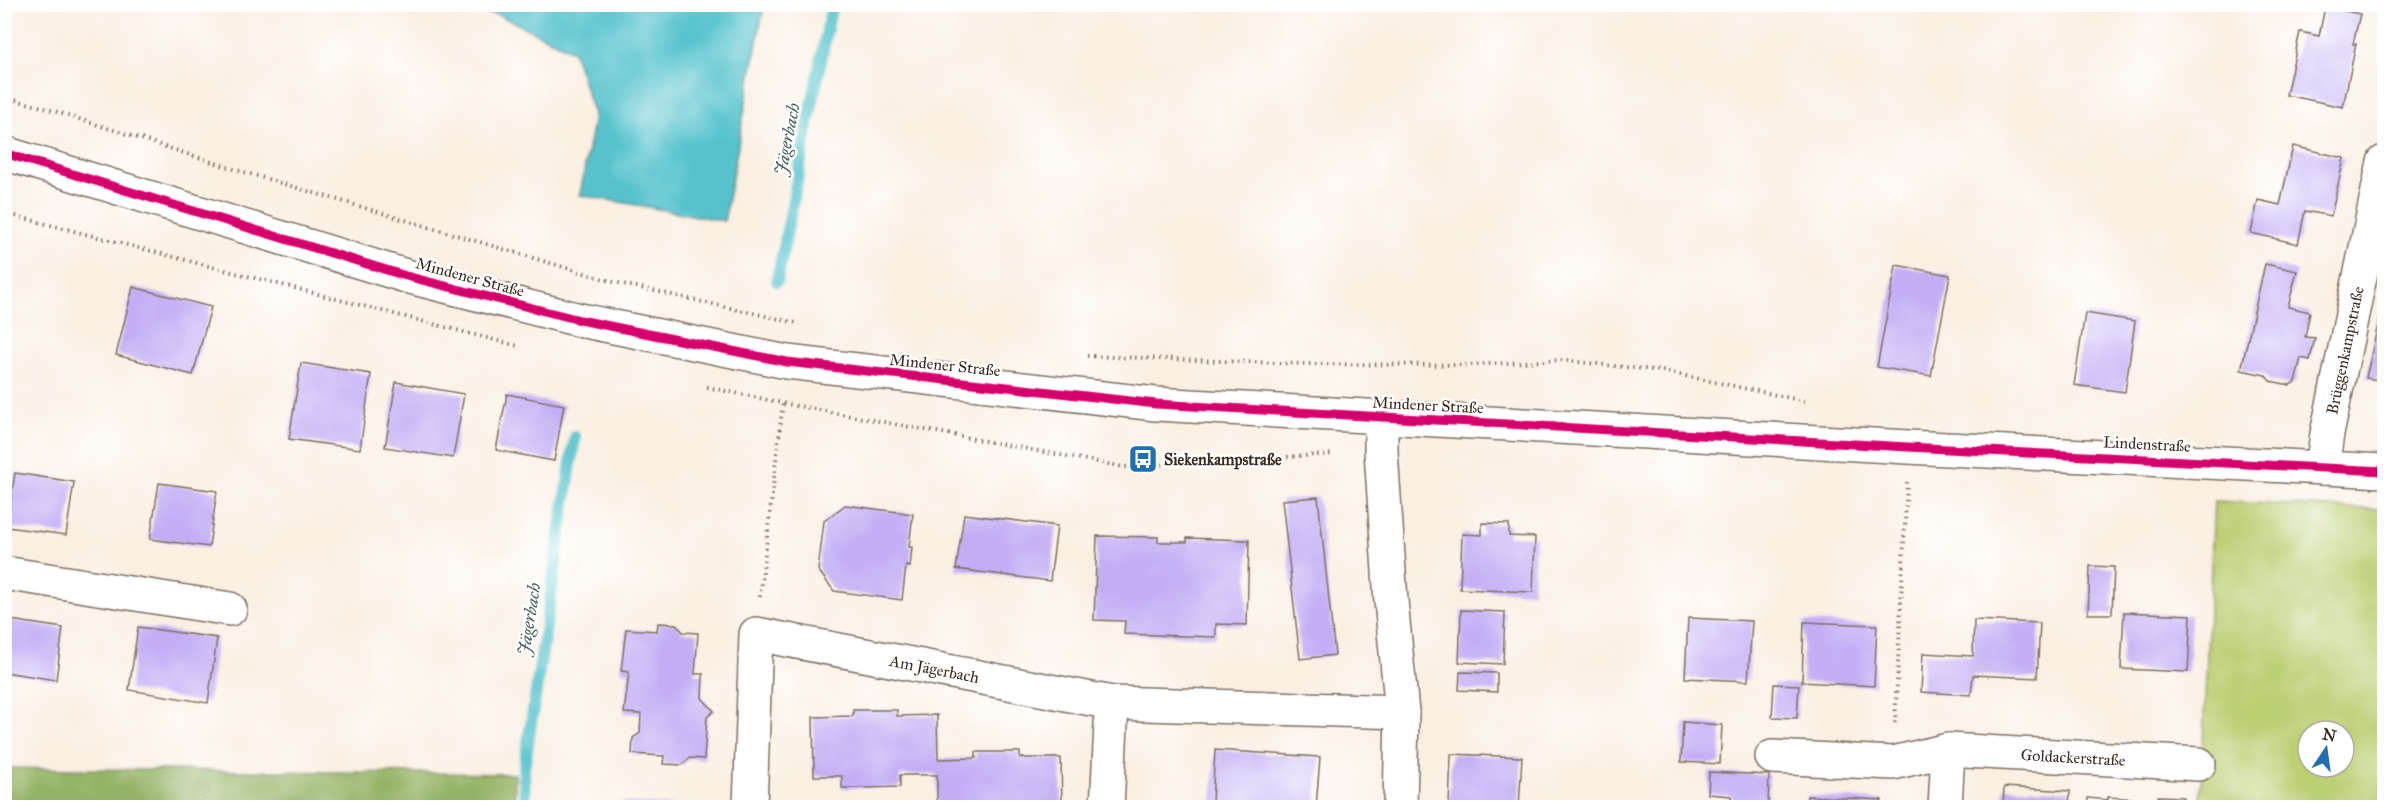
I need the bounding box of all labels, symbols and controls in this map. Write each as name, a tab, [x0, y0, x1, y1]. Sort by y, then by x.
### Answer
water label: Jägerbach	[769, 101, 805, 178]
street label: Mindener Straße	[414, 253, 527, 301]
street label: Brüggenkampstraße	[2322, 284, 2367, 416]
street label: Mindener Straße	[889, 350, 1002, 380]
street label: Mindener Straße	[1372, 393, 1485, 417]
street label: Lindenstraße	[2103, 432, 2191, 456]
bus stop icon: Siekenkampstraße	[1127, 443, 1159, 475]
place label: Siekenkampstraße	[1164, 450, 1282, 470]
water label: Jägerbach	[512, 581, 546, 658]
street label: Am Jägerbach	[887, 650, 981, 687]
north arrow	[2296, 719, 2356, 779]
text: N	[2321, 724, 2338, 746]
street label: Goldackerstraße	[2020, 745, 2126, 769]

